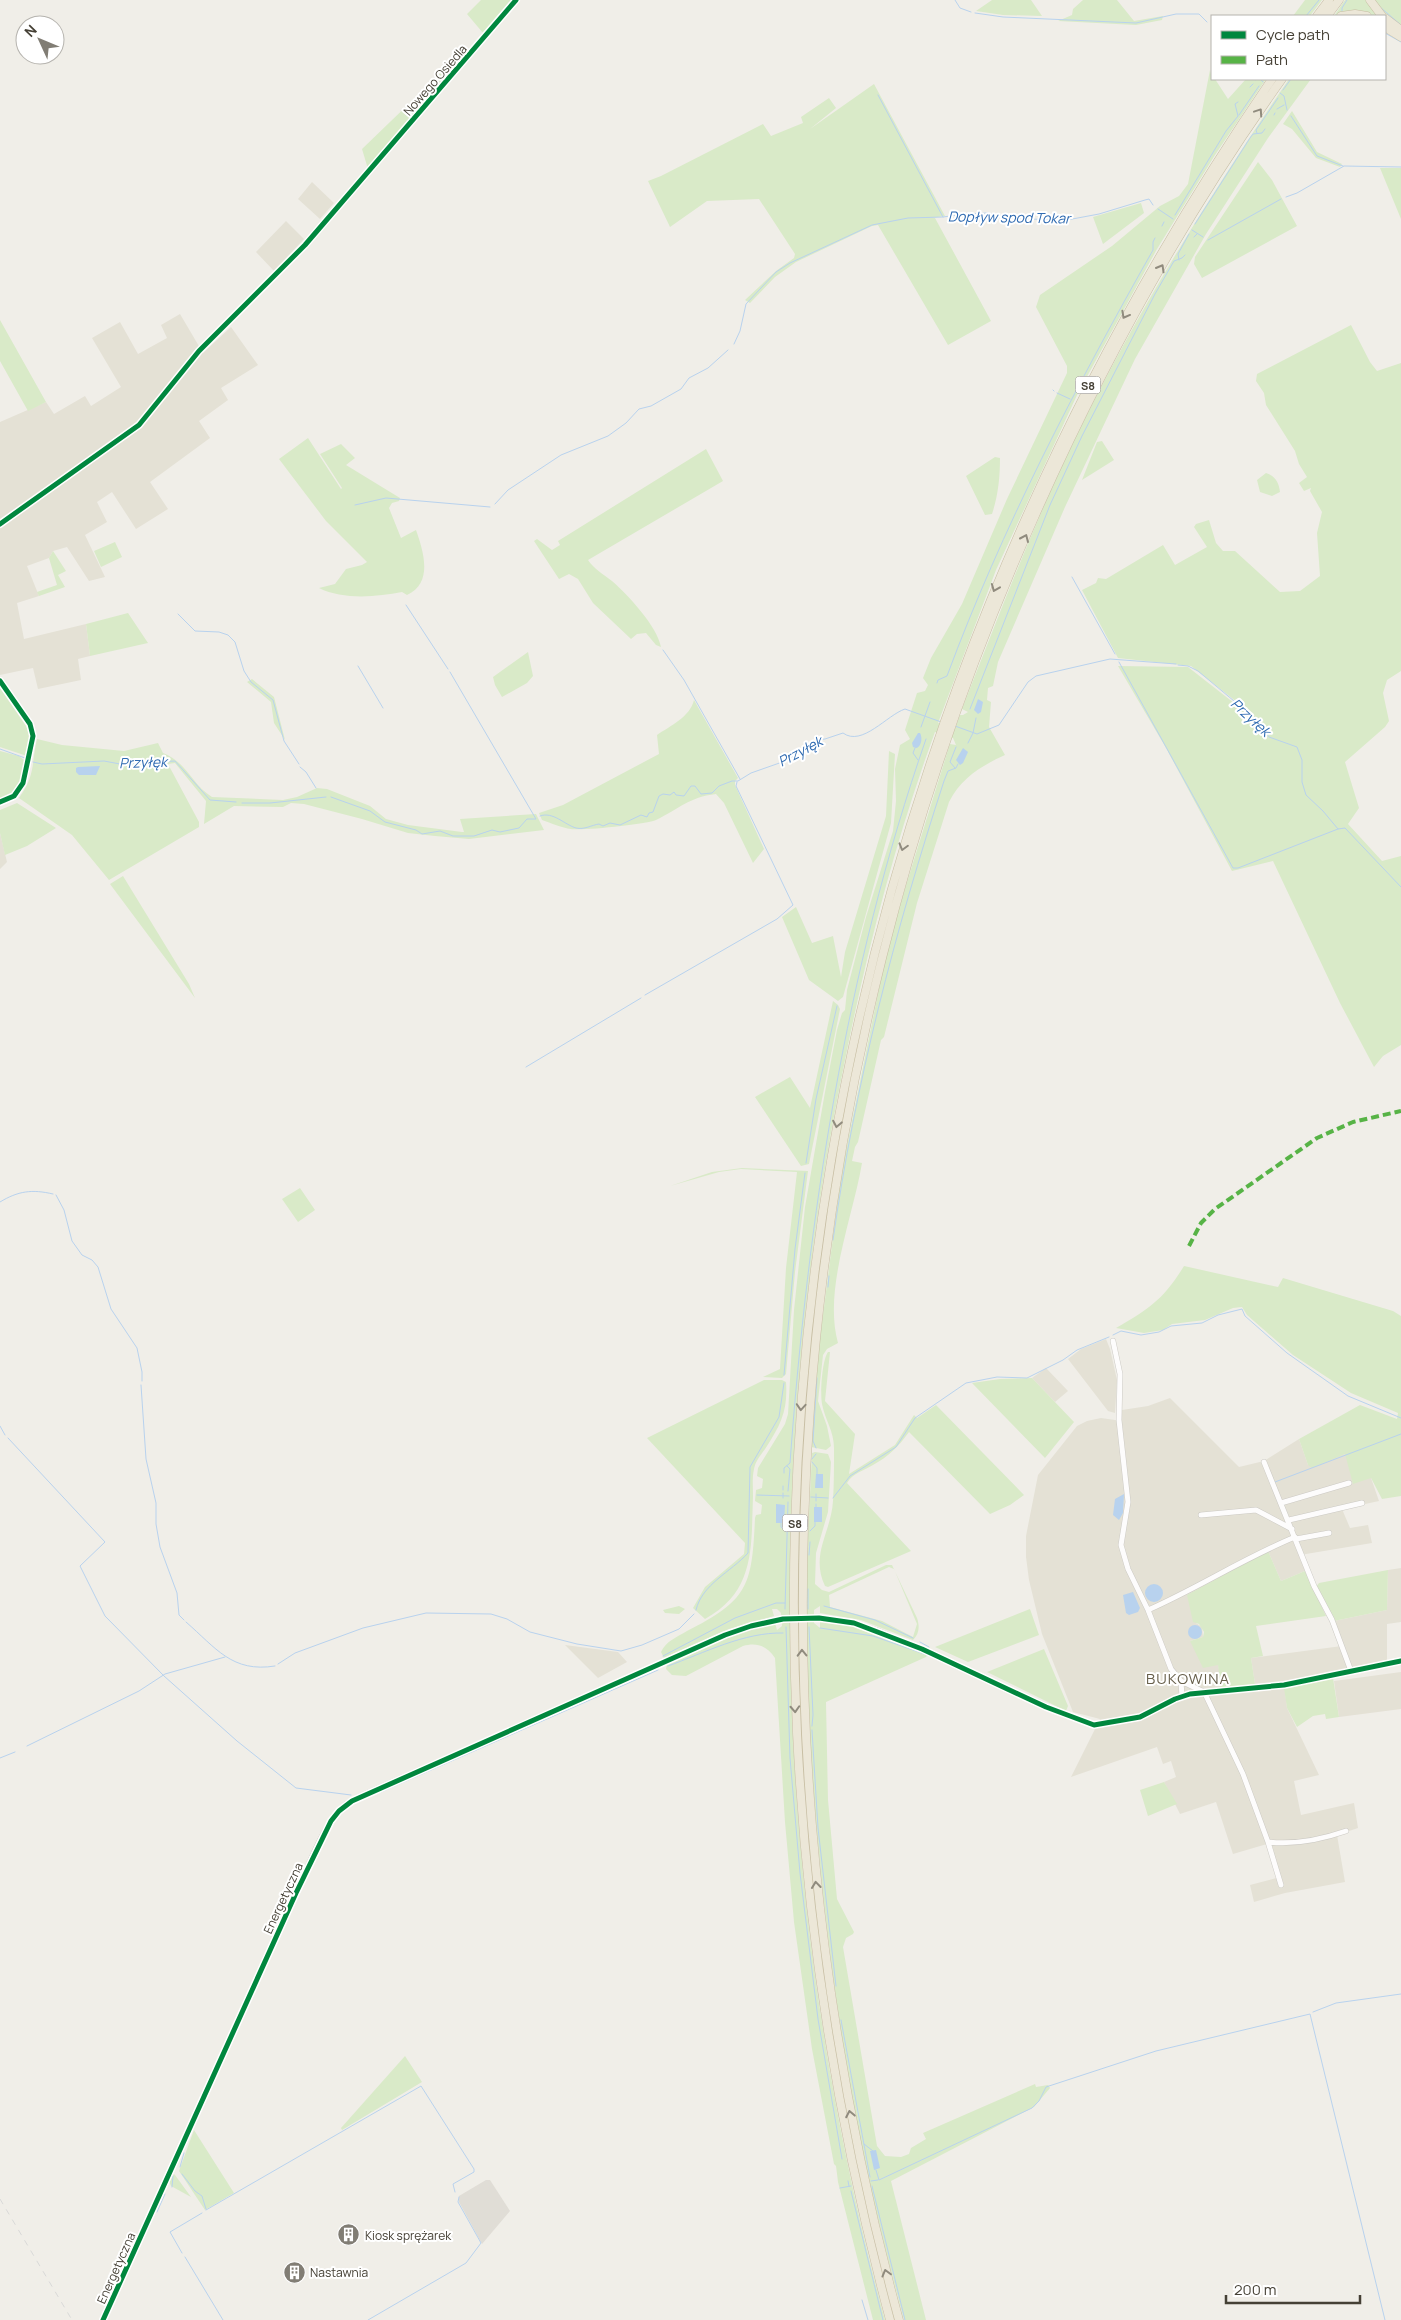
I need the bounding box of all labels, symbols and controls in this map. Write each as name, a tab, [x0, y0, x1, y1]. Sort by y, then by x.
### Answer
north arrow	[15, 15, 65, 65]
legend	[1211, 15, 1386, 80]
text: N	[20, 20, 41, 41]
text: Cycle path	[1256, 24, 1330, 45]
street label: Nowego Osiedla	[399, 41, 471, 119]
text: Path	[1256, 49, 1288, 70]
one-way arrow	[1253, 108, 1262, 118]
water label: Dopływ spod Tokar	[948, 206, 1072, 228]
one-way arrow	[1155, 264, 1165, 273]
one-way arrow	[1122, 310, 1132, 319]
road number: S8	[1076, 376, 1100, 394]
one-way arrow	[1018, 534, 1029, 543]
one-way arrow	[990, 583, 1001, 592]
water label: Przyłęk	[1227, 694, 1276, 742]
water label: Przyłęk	[774, 730, 827, 771]
water label: Przyłęk	[119, 752, 169, 772]
one-way arrow	[899, 842, 909, 851]
one-way arrow	[832, 1120, 843, 1129]
one-way arrow	[795, 1403, 806, 1411]
road number: S8	[782, 1515, 808, 1532]
one-way arrow	[797, 1648, 807, 1656]
district label: BUKOWINA	[1146, 1668, 1230, 1689]
one-way arrow	[790, 1705, 801, 1713]
street label: Energetyczna	[259, 1860, 307, 1936]
one-way arrow	[811, 1880, 822, 1888]
one-way arrow	[846, 2110, 856, 2119]
building icon: Kiosk sprężarek	[337, 2223, 361, 2247]
place label: Kiosk sprężarek	[365, 2227, 452, 2244]
street label: Energetyczna	[93, 2230, 139, 2306]
building icon: Nastawnia	[282, 2260, 306, 2284]
place label: Nastawnia	[310, 2264, 368, 2281]
one-way arrow	[881, 2268, 892, 2277]
scale bar	[1226, 2272, 1360, 2304]
text: 200 m	[1234, 2279, 1277, 2300]

